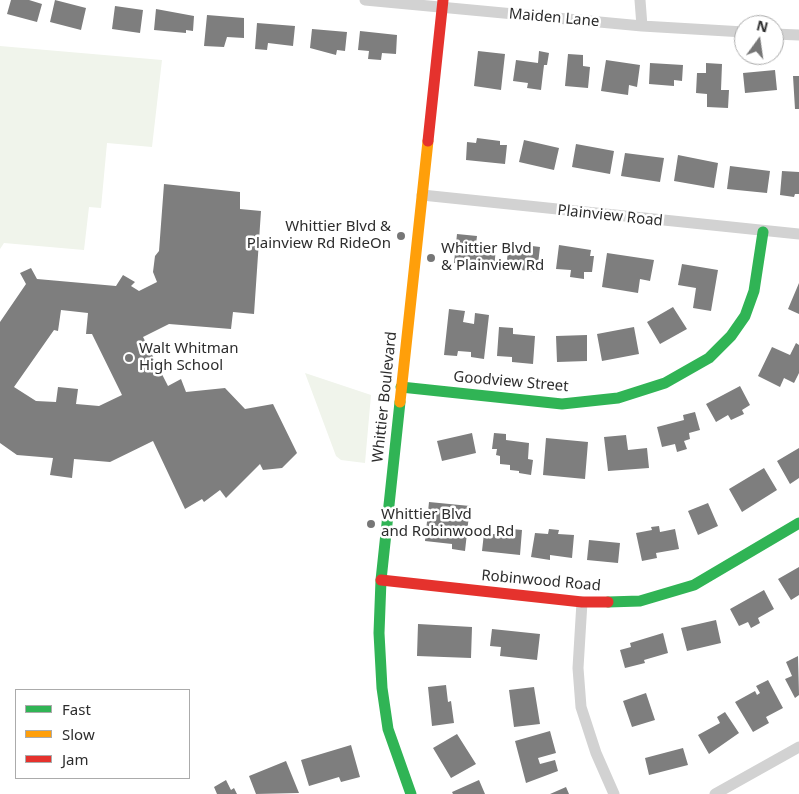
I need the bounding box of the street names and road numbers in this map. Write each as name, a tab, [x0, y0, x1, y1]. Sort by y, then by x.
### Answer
street label: Maiden Lane	[508, 5, 600, 31]
street label: Plainview Road	[556, 202, 664, 230]
street label: Whittier Boulevard	[369, 331, 401, 463]
street label: Goodview Street	[453, 368, 569, 396]
street label: Robinwood Road	[481, 567, 601, 595]

